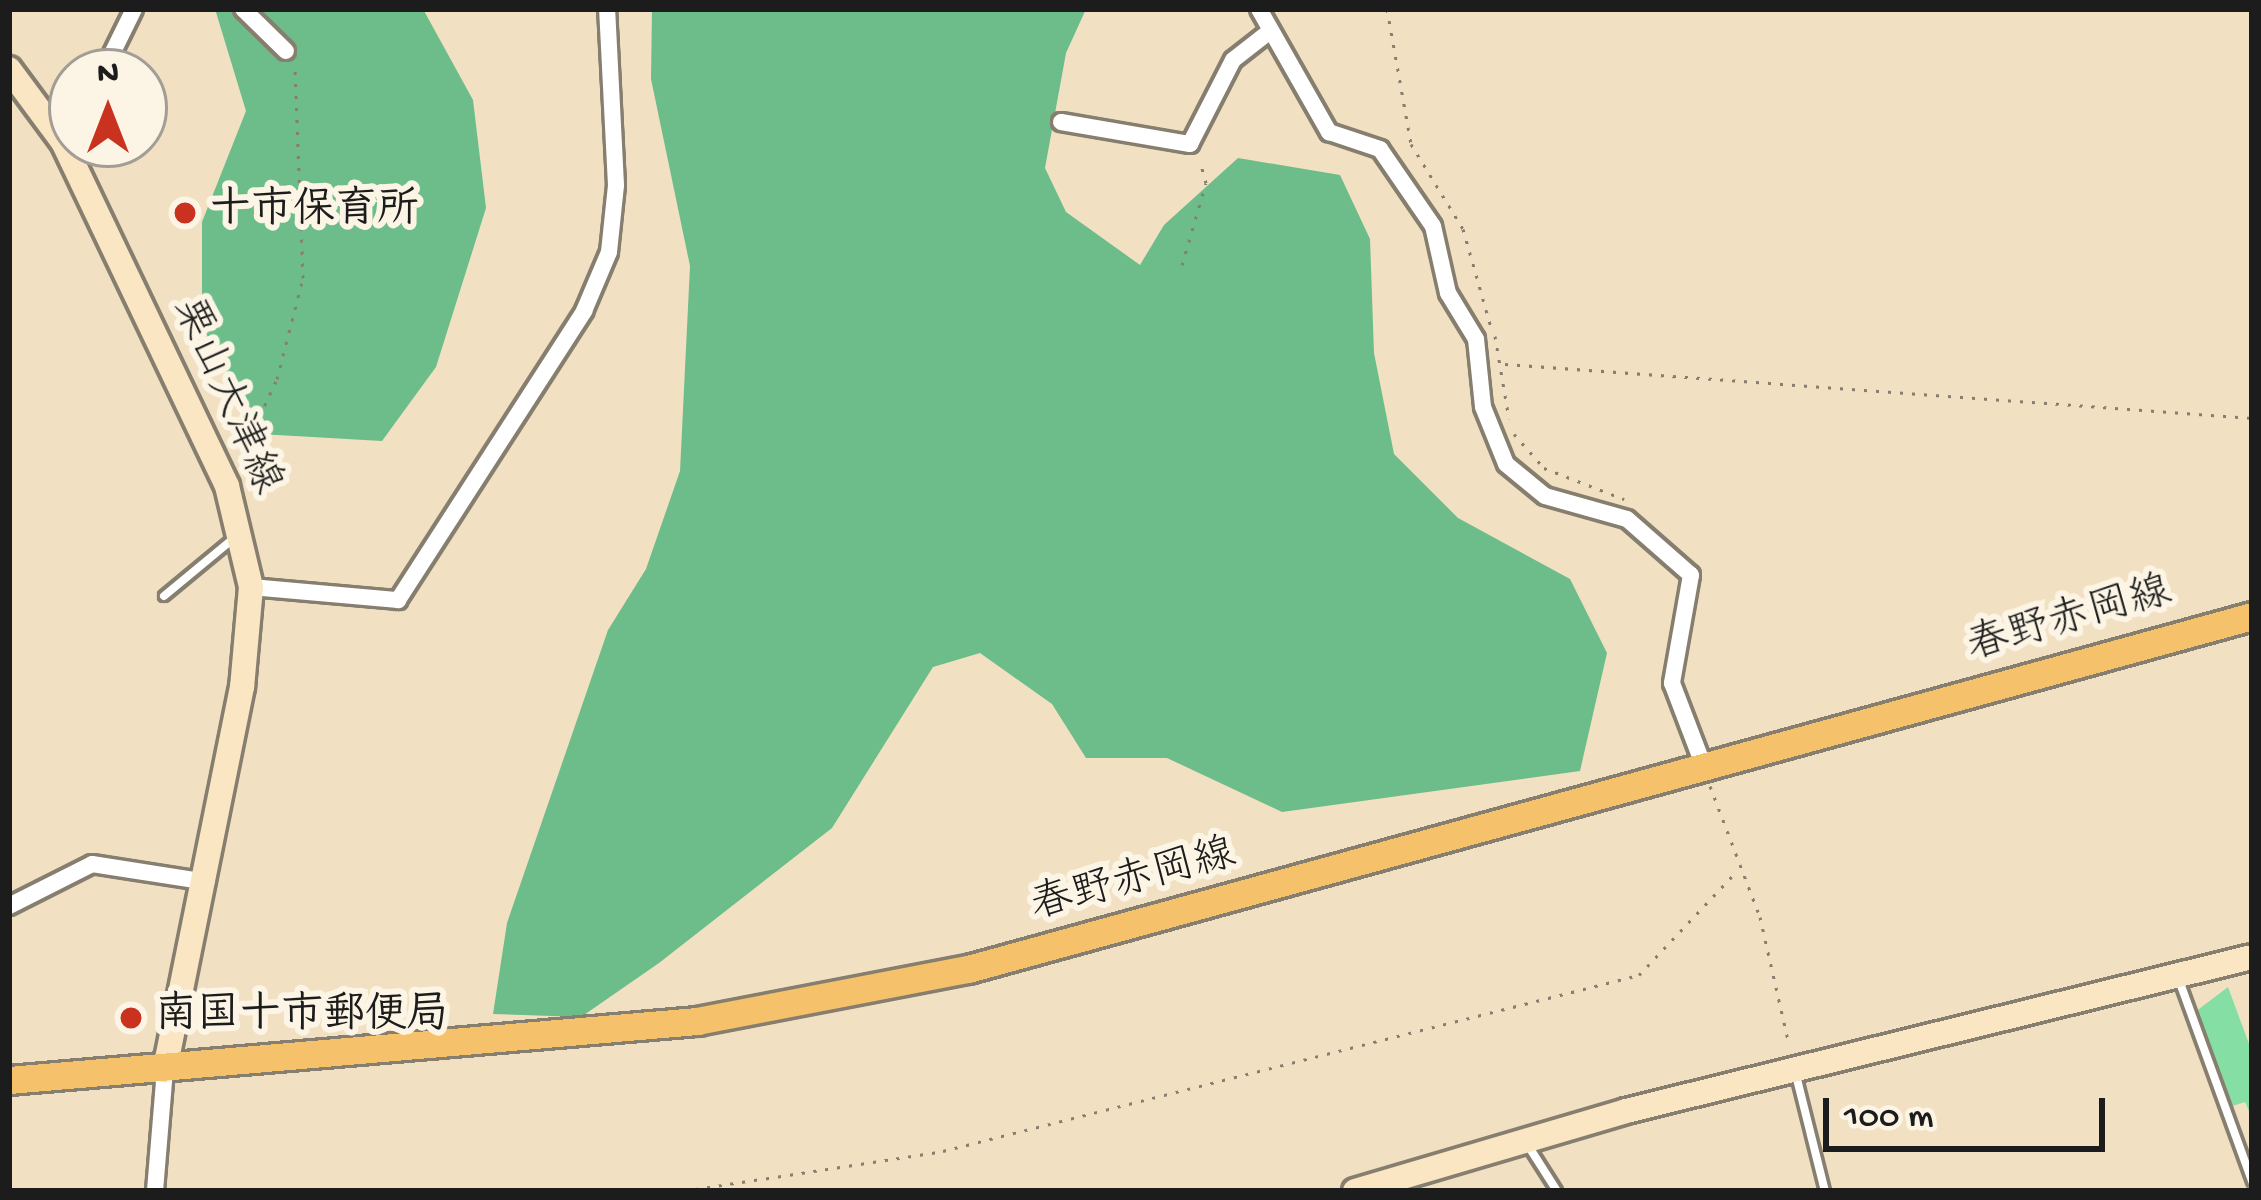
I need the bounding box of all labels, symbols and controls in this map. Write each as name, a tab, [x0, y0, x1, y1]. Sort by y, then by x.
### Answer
north arrow	[48, 48, 168, 168]
text: N	[97, 56, 119, 94]
place label: 十市保育所	[209, 188, 419, 238]
marker: 十市保育所	[172, 200, 198, 226]
street label: 栗山大津線	[158, 291, 290, 503]
street label: 春野赤岡線	[1962, 569, 2178, 675]
street label: 春野赤岡線	[1026, 831, 1242, 935]
place label: 南国十市郵便局	[155, 993, 449, 1043]
marker: 南国十市郵便局	[118, 1005, 144, 1031]
scale bar	[1829, 1074, 2111, 1148]
text: 100 m	[1844, 1097, 1934, 1140]

